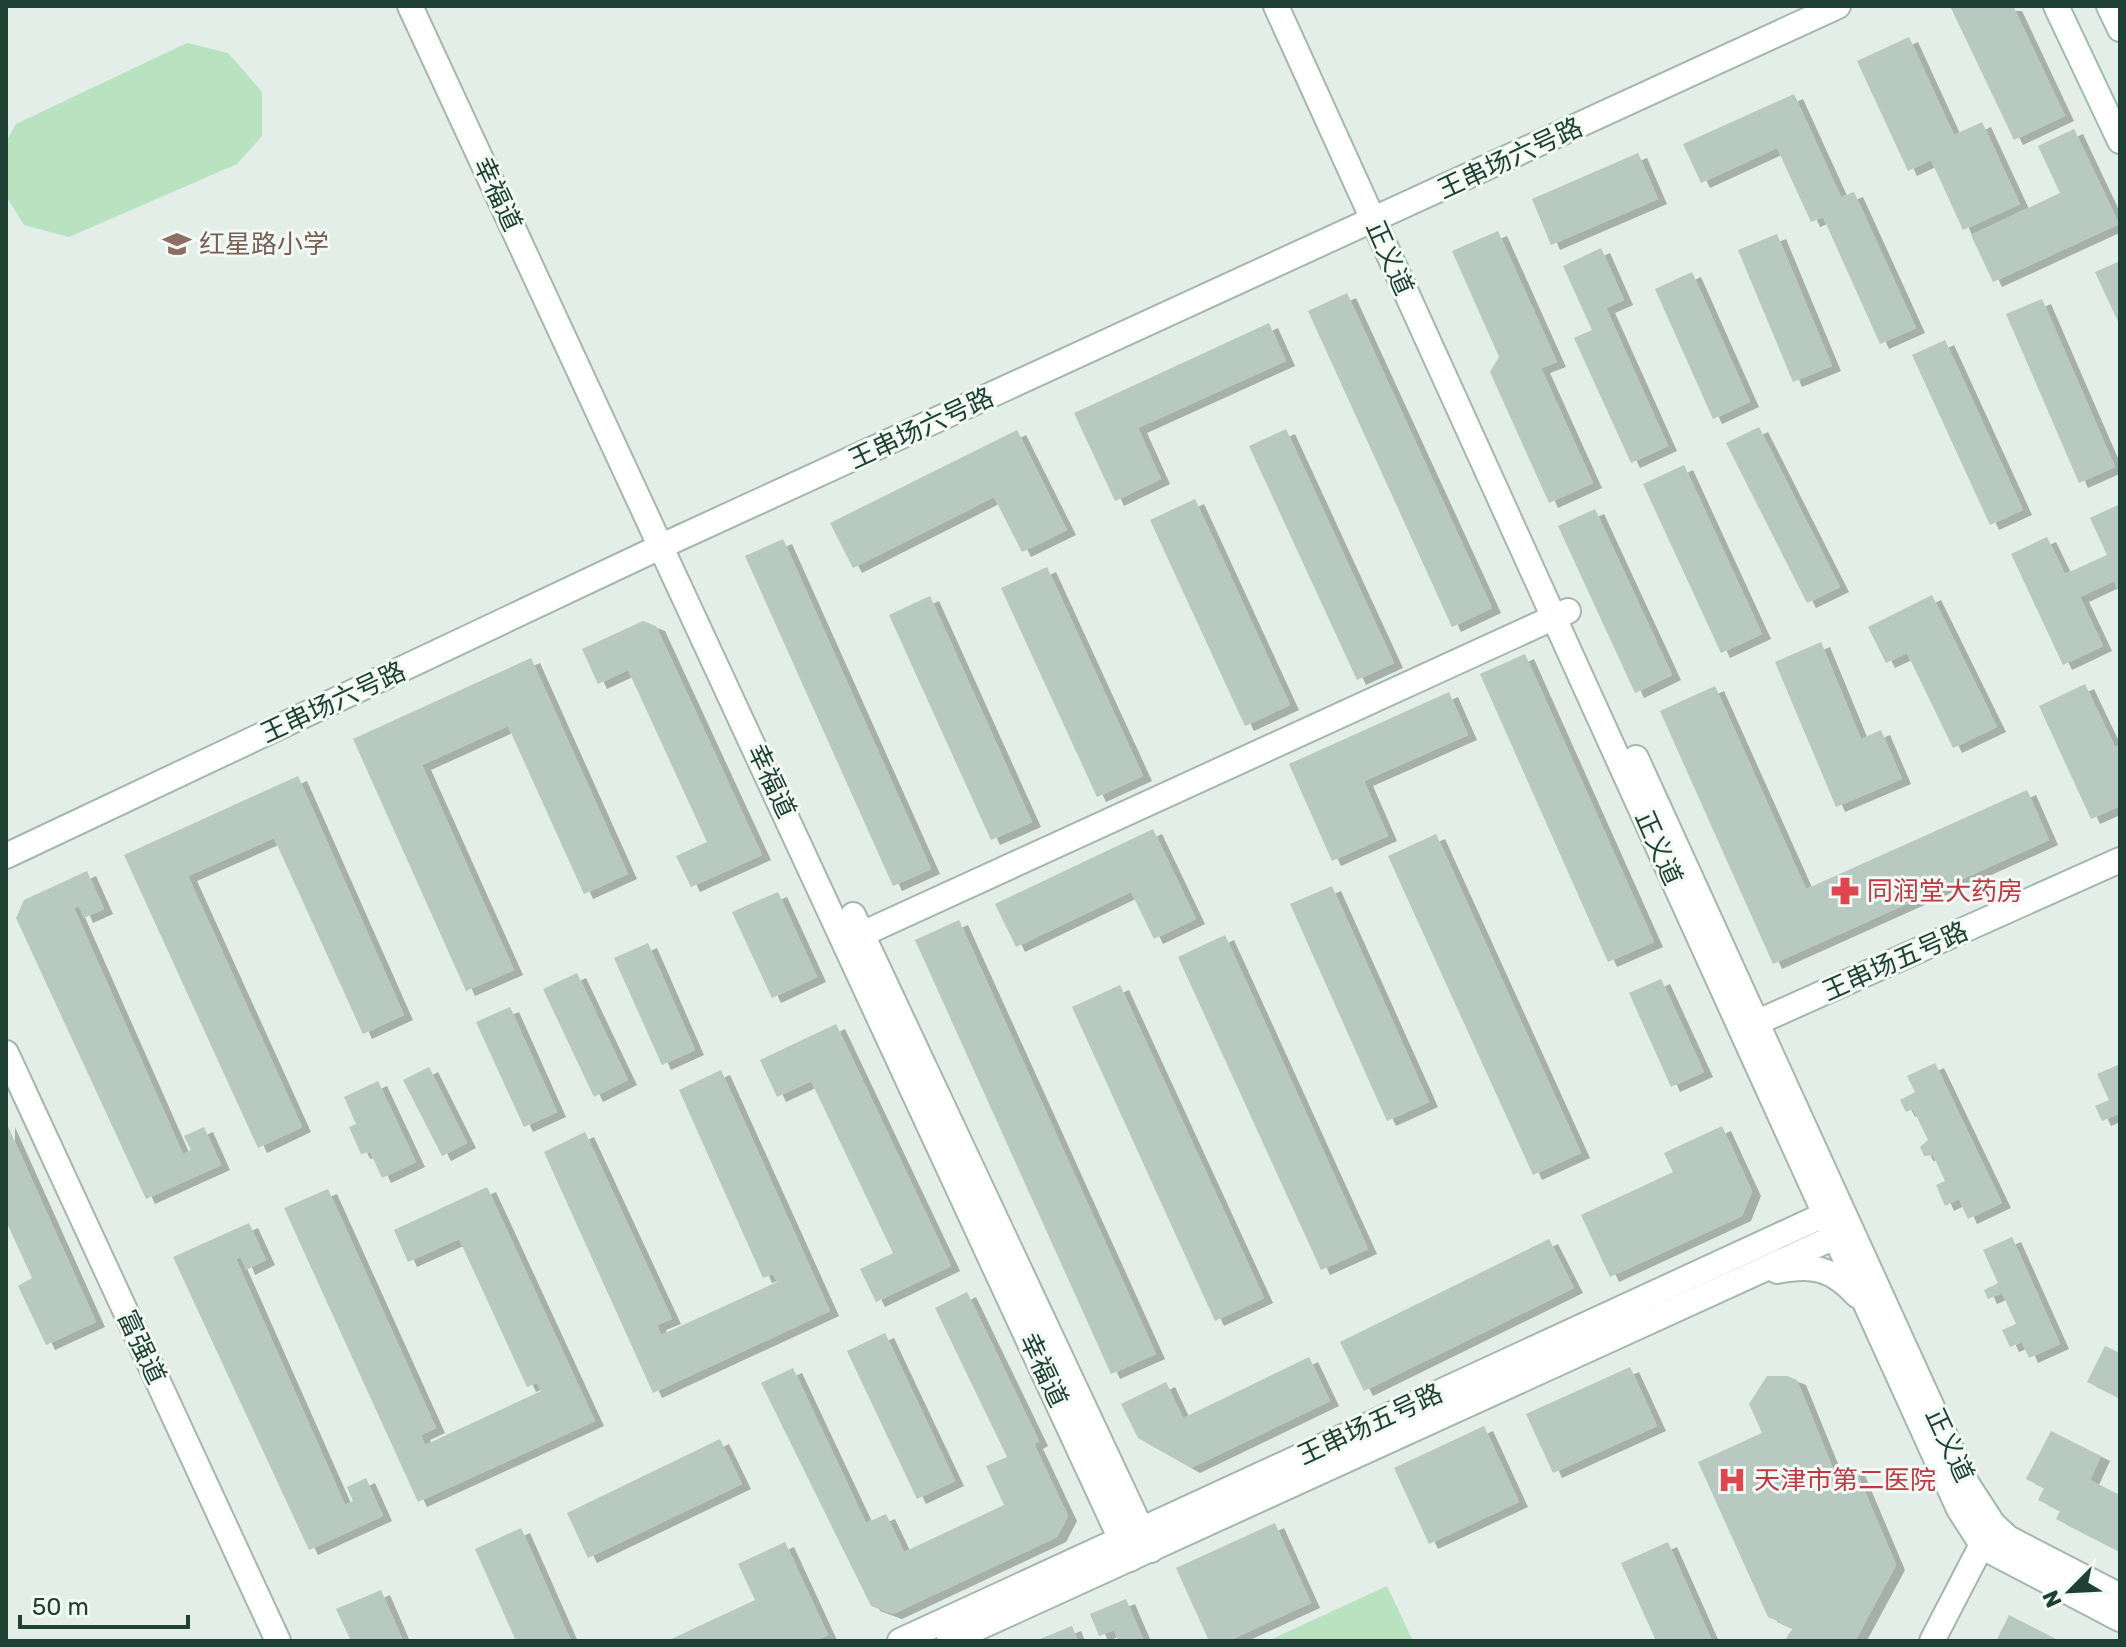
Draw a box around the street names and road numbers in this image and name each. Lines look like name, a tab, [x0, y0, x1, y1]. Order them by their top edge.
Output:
street label: 王串场六号路	[1433, 111, 1587, 205]
street label: 幸福道	[467, 152, 528, 236]
street label: 正义道	[1360, 216, 1420, 300]
street label: 王串场六号路	[844, 381, 998, 475]
street label: 王串场六号路	[256, 655, 410, 749]
street label: 幸福道	[741, 739, 802, 823]
street label: 正义道	[1629, 806, 1689, 890]
street label: 王串场五号路	[1818, 916, 1973, 1007]
street label: 富强道	[111, 1305, 172, 1389]
street label: 幸福道	[1013, 1328, 1074, 1412]
street label: 王串场五号路	[1293, 1377, 1447, 1471]
street label: 正义道	[1919, 1403, 1980, 1487]

